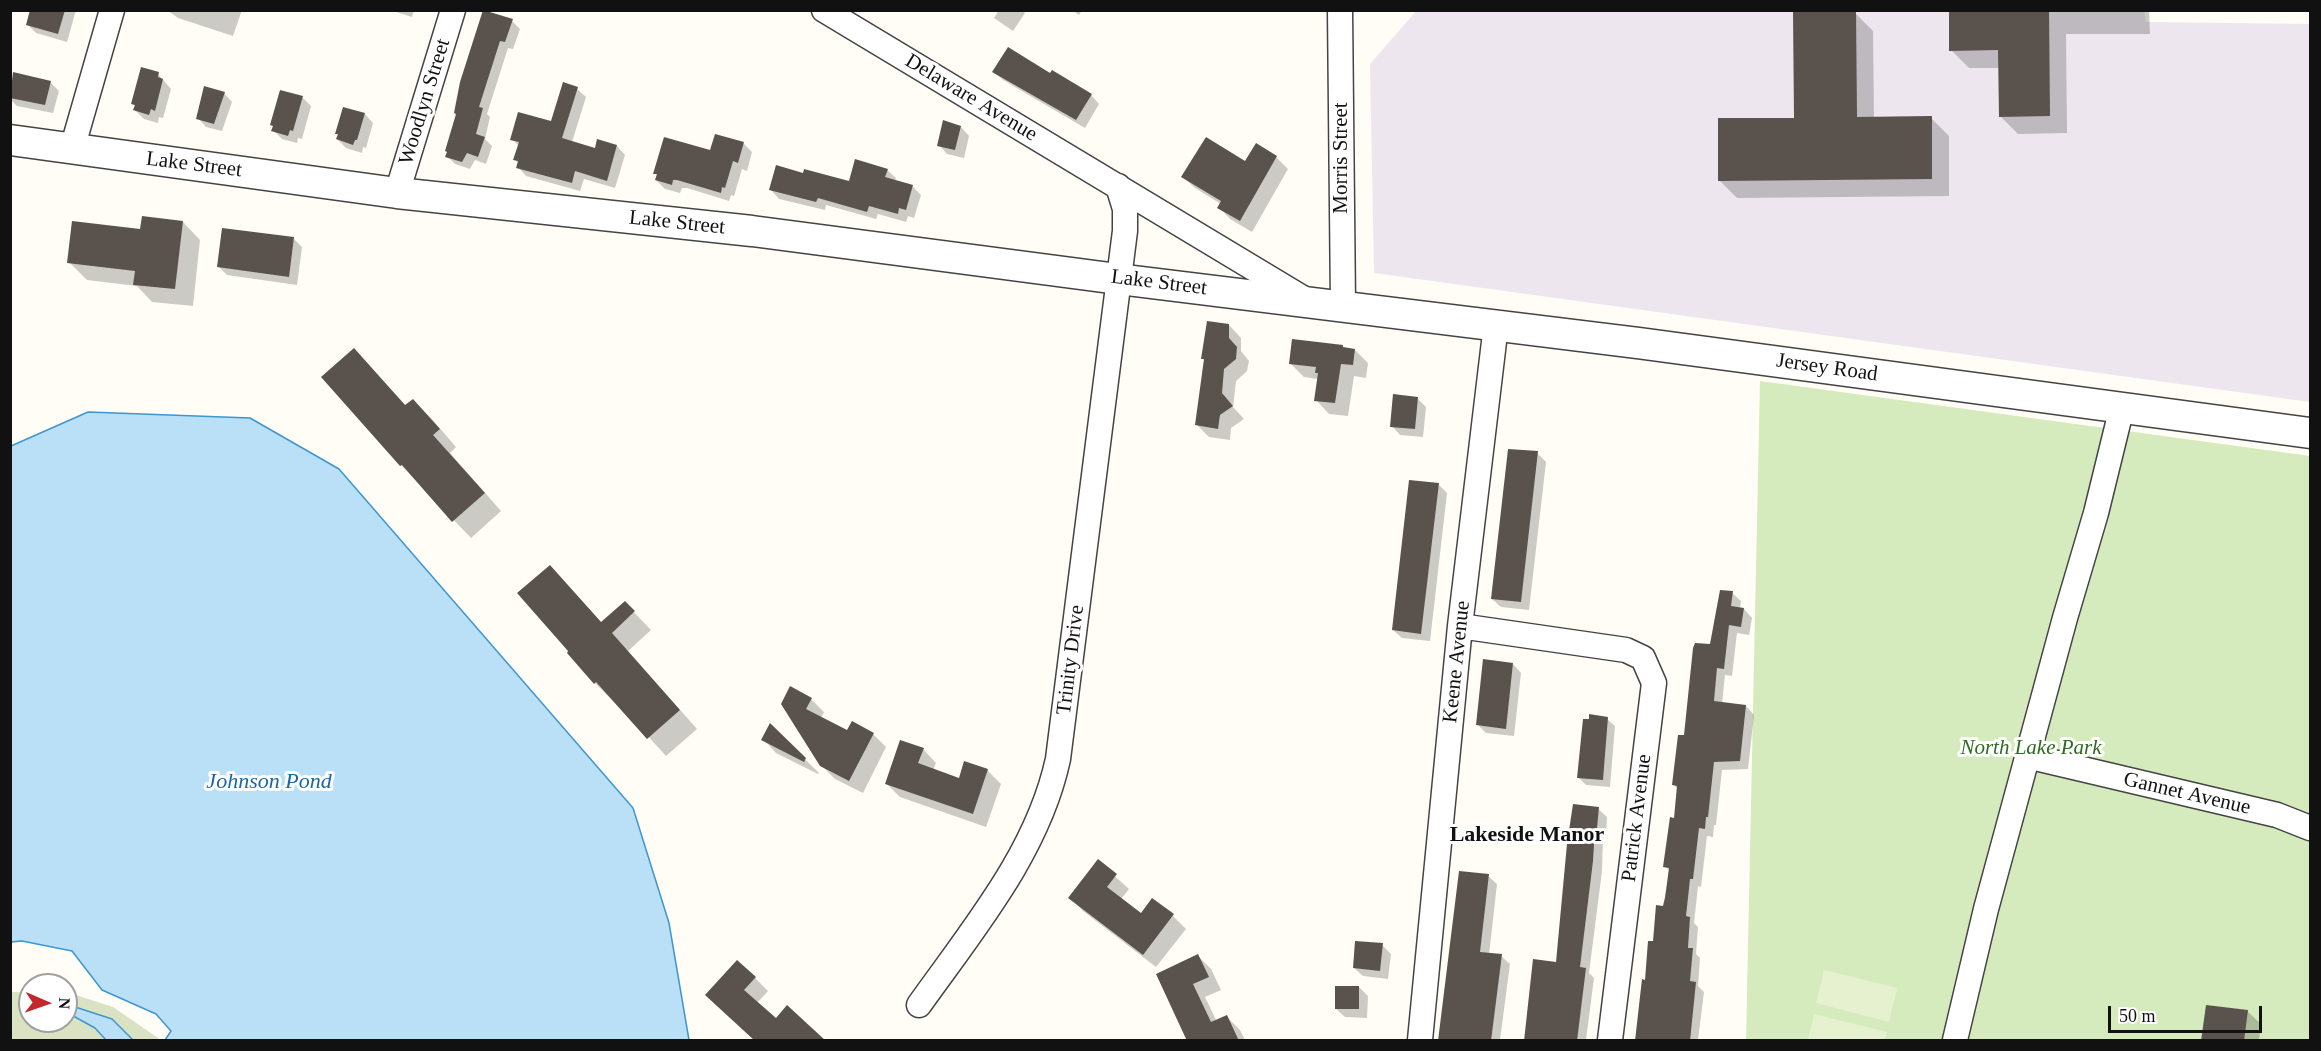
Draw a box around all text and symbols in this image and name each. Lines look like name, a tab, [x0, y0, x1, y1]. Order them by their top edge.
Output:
street label: Woodlyn Street	[394, 36, 456, 168]
street label: Delaware Avenue	[900, 49, 1042, 147]
street label: Morris Street	[1328, 102, 1354, 214]
street label: Lake Street	[145, 147, 243, 183]
street label: Lake Street	[628, 205, 726, 241]
street label: Lake Street	[1110, 265, 1208, 301]
street label: Jersey Road	[1775, 348, 1879, 388]
street label: Keene Avenue	[1438, 600, 1476, 724]
street label: Trinity Drive	[1052, 604, 1090, 716]
park label: North Lake Park	[1960, 735, 2102, 761]
street label: Patrick Avenue	[1617, 753, 1657, 883]
street label: Gannet Avenue	[2121, 767, 2253, 821]
water label: Johnson Pond	[206, 769, 332, 795]
district label: Lakeside Manor	[1450, 822, 1604, 848]
north arrow	[18, 973, 78, 1033]
scale bar	[2111, 994, 2266, 1032]
text: N	[56, 998, 73, 1010]
text: 50 m	[2119, 1006, 2156, 1026]

